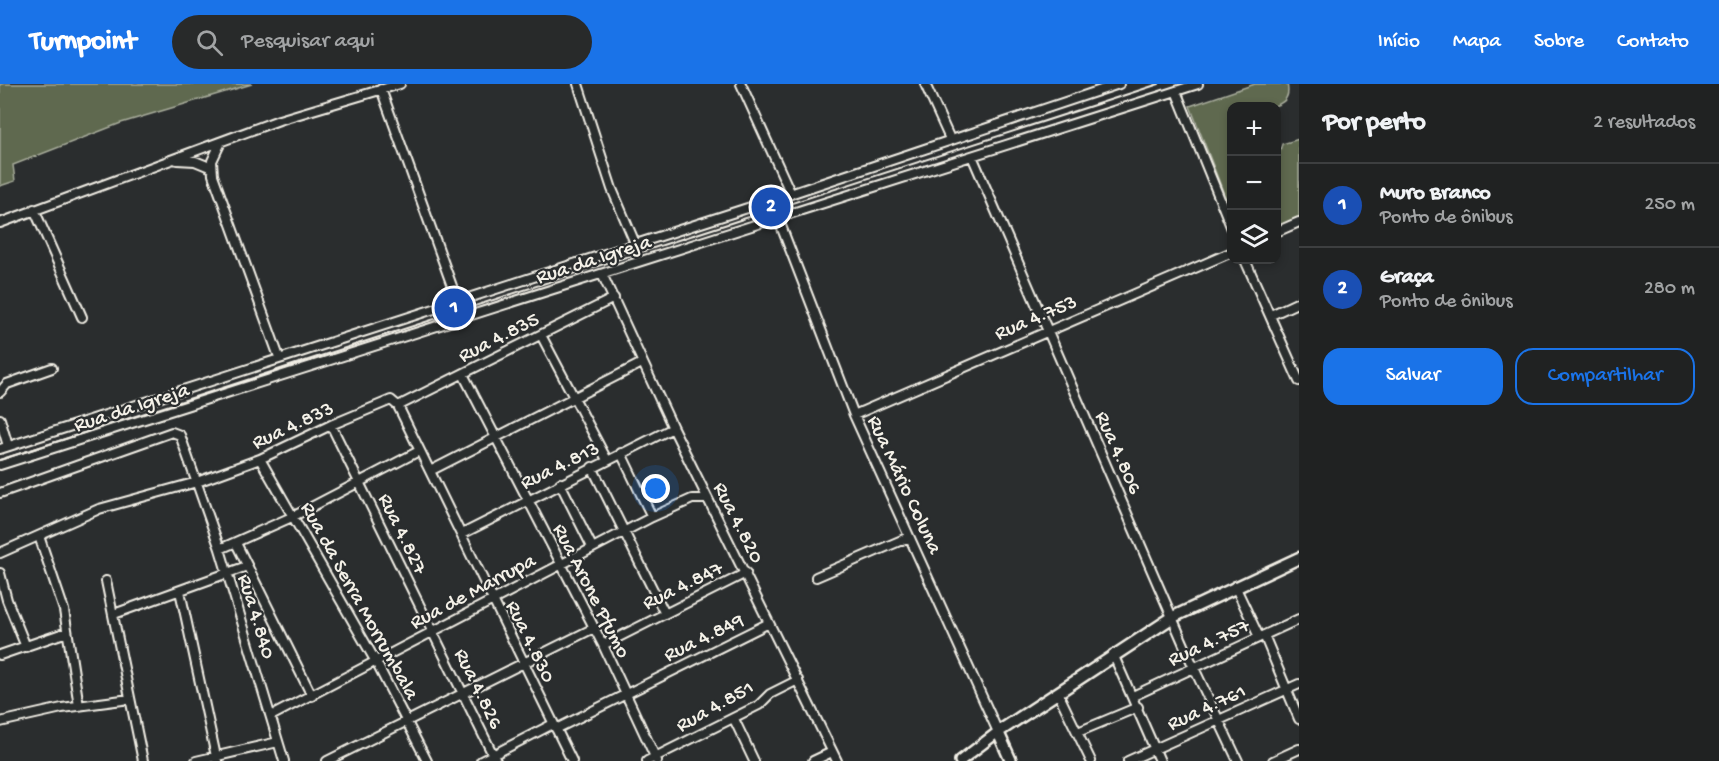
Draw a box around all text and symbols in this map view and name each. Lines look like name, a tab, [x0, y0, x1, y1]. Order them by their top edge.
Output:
search box	[172, 15, 592, 69]
text: Turnpoint	[30, 26, 136, 59]
icon: search	[193, 26, 226, 59]
text: Pesquisar aqui	[241, 29, 375, 55]
text: Início	[1378, 30, 1420, 55]
text: Mapa	[1453, 30, 1501, 55]
text: Sobre	[1534, 30, 1584, 55]
text: Contato	[1617, 30, 1689, 55]
map controls	[1227, 102, 1281, 264]
button: +	[1227, 102, 1281, 156]
text: Por perto	[1323, 108, 1426, 139]
text: 2 resultados	[1593, 112, 1695, 135]
button: −	[1227, 156, 1281, 210]
text: Muro Branco	[1380, 181, 1491, 207]
pin: 2	[752, 184, 790, 230]
text: 1	[1338, 194, 1347, 217]
text: 250 m	[1644, 194, 1695, 217]
text: Ponto de ônibus	[1380, 207, 1513, 230]
button: layers	[1227, 210, 1281, 264]
street label: Rua da Igreja	[533, 231, 656, 292]
text: Graça	[1380, 265, 1434, 291]
text: 2	[1338, 278, 1347, 301]
text: 280 m	[1644, 278, 1695, 301]
pin: 1	[434, 286, 474, 330]
street label: Rua 4.753	[991, 291, 1081, 348]
text: Ponto de ônibus	[1380, 291, 1513, 314]
street label: Rua 4.835	[455, 308, 544, 370]
button: Salvar	[1323, 348, 1503, 405]
button: Compartilhar	[1515, 348, 1695, 405]
street label: Rua da Igreja	[71, 379, 194, 440]
street label: Rua 4.833	[249, 397, 338, 457]
street label: Rua 4.806	[1087, 408, 1146, 499]
street label: Rua Mário Coluna	[860, 412, 946, 560]
street label: Rua 4.813	[517, 437, 604, 497]
your location	[641, 474, 670, 503]
street label: Rua 4.820	[706, 479, 768, 568]
street label: Rua 4.827	[371, 490, 432, 580]
street label: Rua da Serra Morrumbala	[293, 498, 423, 706]
street label: Rua Arone Pfumo	[545, 520, 635, 663]
street label: Rua de Marrupa	[407, 549, 542, 637]
street label: Rua 4.847	[639, 557, 729, 617]
street label: Rua 4.840	[230, 572, 279, 663]
street label: Rua 4.830	[498, 597, 559, 688]
street label: Rua 4.849	[660, 609, 749, 669]
street label: Rua 4.757	[1165, 614, 1255, 674]
street label: Rua 4.826	[447, 645, 507, 734]
street label: Rua 4.851	[672, 677, 759, 740]
street label: Rua 4.761	[1164, 680, 1251, 738]

